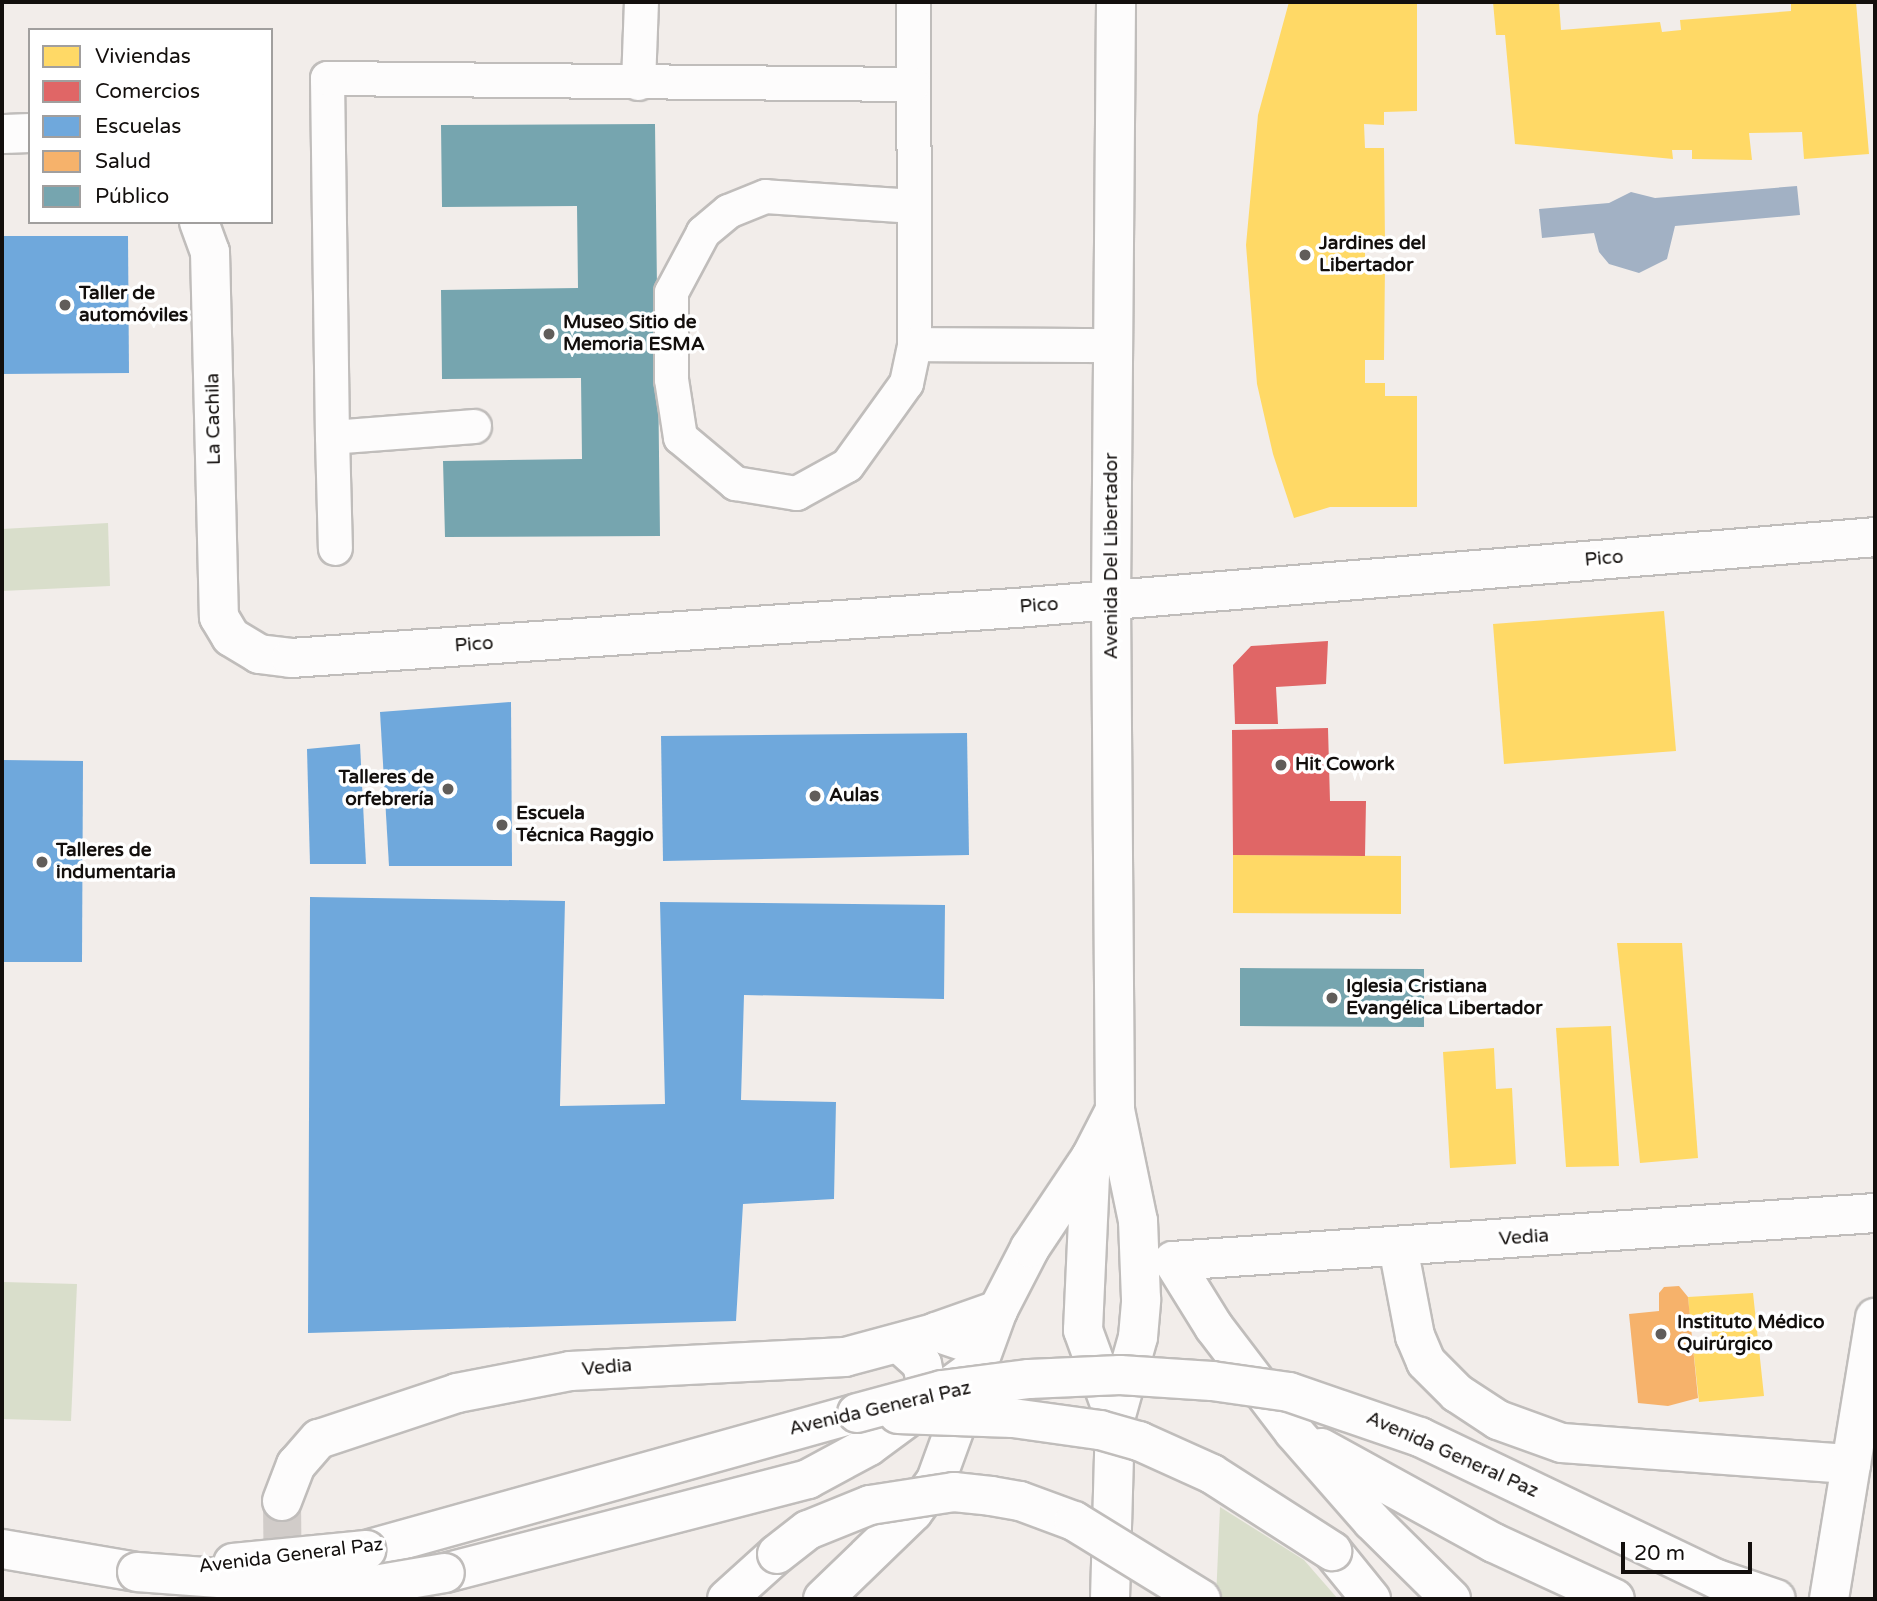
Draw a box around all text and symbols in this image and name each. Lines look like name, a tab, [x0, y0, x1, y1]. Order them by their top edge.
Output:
legend	[28, 28, 273, 224]
text: Viviendas	[95, 44, 191, 69]
text: Comercios	[95, 79, 200, 104]
text: Escuelas	[95, 114, 181, 139]
text: Salud	[95, 149, 151, 174]
text: Público	[95, 184, 169, 209]
place label: Jardines del Libertador	[1319, 233, 1426, 277]
marker: Jardines del Libertador	[1297, 247, 1313, 263]
place label: Taller de automóviles	[79, 283, 188, 327]
marker: Taller de automóviles	[57, 297, 73, 313]
place label: Museo Sitio de Memoria ESMA	[563, 312, 705, 356]
marker: Museo Sitio de Memoria ESMA	[541, 326, 557, 342]
street label: La Cachila	[202, 373, 226, 465]
street label: Avenida Del Libertador	[1101, 453, 1123, 659]
street label: Pico	[1584, 546, 1624, 572]
street label: Pico	[1019, 593, 1059, 619]
street label: Pico	[454, 632, 494, 658]
place label: Hit Cowork	[1295, 754, 1395, 776]
marker: Hit Cowork	[1273, 757, 1289, 773]
place label: Talleres de orfebrería	[339, 767, 434, 811]
marker: Talleres de orfebrería	[440, 781, 456, 797]
place label: Aulas	[829, 785, 879, 807]
marker: Aulas	[807, 788, 823, 804]
place label: Escuela Técnica Raggio	[516, 803, 654, 847]
marker: Escuela Técnica Raggio	[494, 817, 510, 833]
place label: Talleres de indumentaria	[56, 840, 176, 884]
marker: Talleres de indumentaria	[34, 854, 50, 870]
place label: Iglesia Cristiana Evangélica Libertador	[1346, 976, 1542, 1020]
marker: Iglesia Cristiana Evangélica Libertador	[1324, 990, 1340, 1006]
street label: Vedia	[1498, 1225, 1550, 1251]
place label: Instituto Médico Quirúrgico	[1677, 1312, 1824, 1356]
marker: Instituto Médico Quirúrgico	[1651, 1324, 1671, 1344]
street label: Vedia	[581, 1354, 633, 1382]
street label: Avenida General Paz	[787, 1377, 973, 1441]
street label: Avenida General Paz	[1363, 1407, 1541, 1503]
scale bar	[1625, 1528, 1756, 1572]
street label: Avenida General Paz	[198, 1533, 384, 1579]
text: 20 m	[1634, 1541, 1685, 1566]

